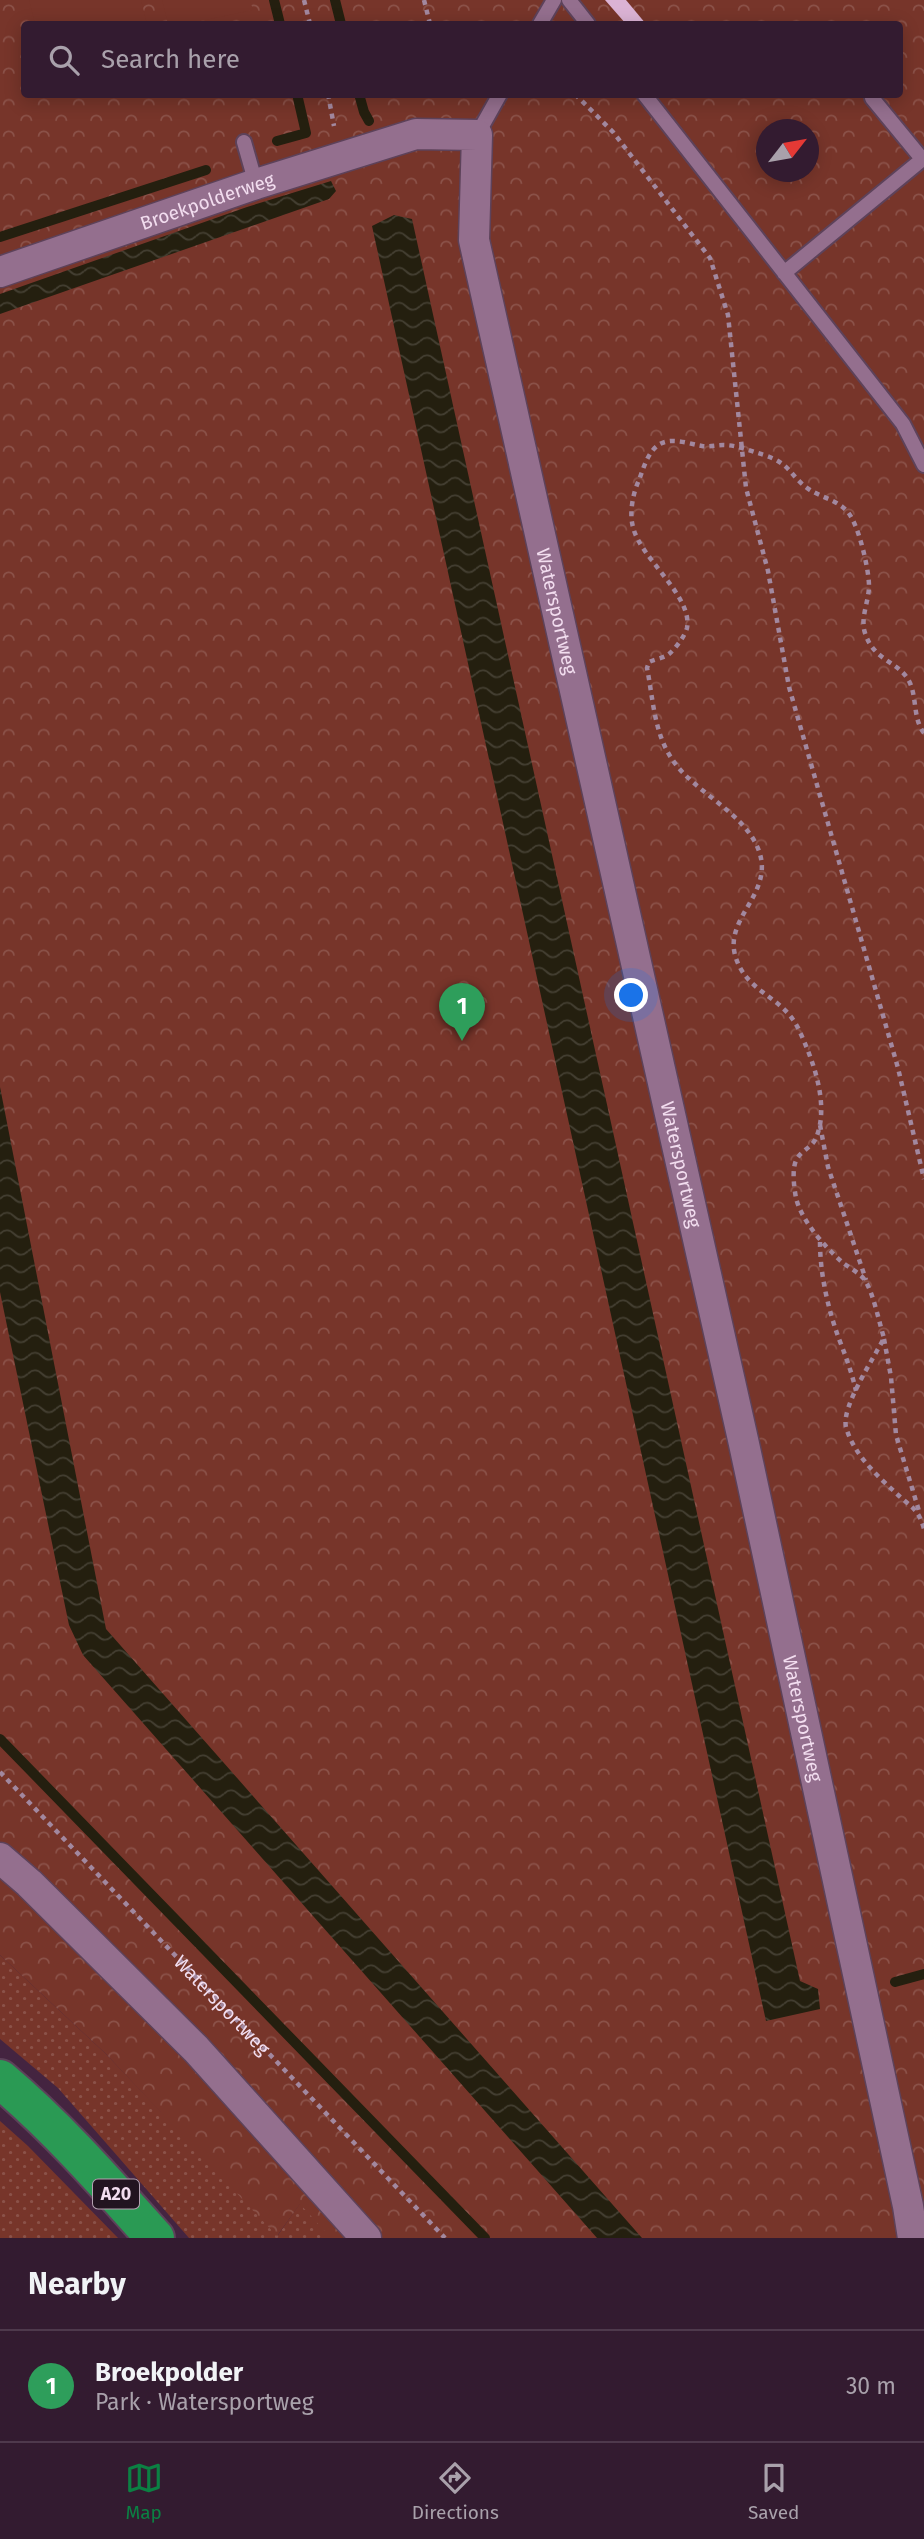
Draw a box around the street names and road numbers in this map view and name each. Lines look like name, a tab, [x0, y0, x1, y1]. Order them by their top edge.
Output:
street label: Broekpolderweg	[137, 168, 277, 235]
street label: Watersportweg	[531, 546, 582, 677]
street label: Watersportweg	[656, 1099, 706, 1230]
street label: Watersportweg	[778, 1653, 827, 1784]
street label: Watersportweg	[169, 1951, 275, 2060]
road number: A20	[93, 2180, 139, 2208]

